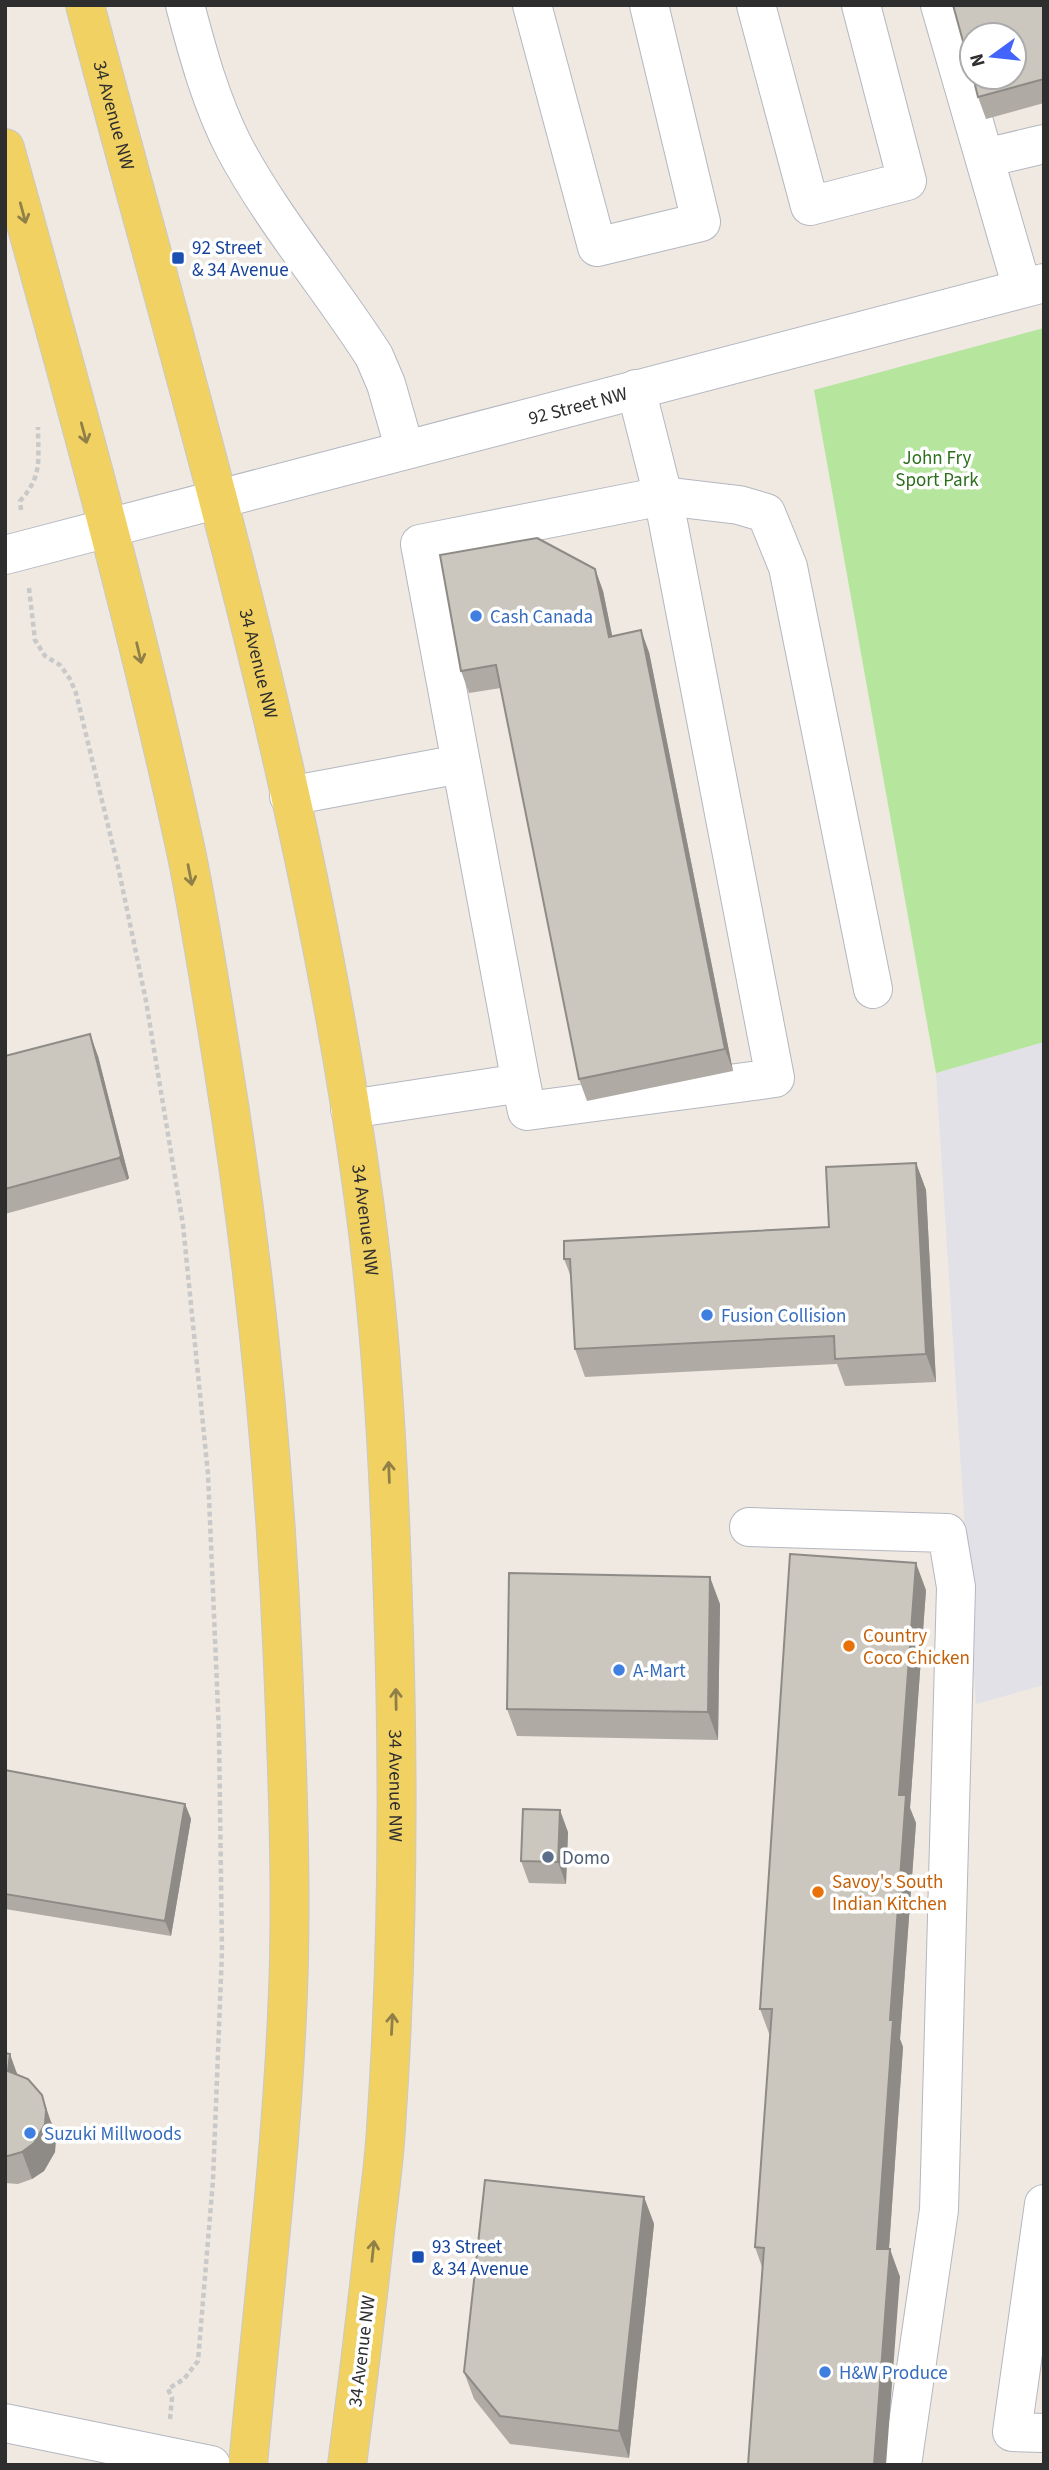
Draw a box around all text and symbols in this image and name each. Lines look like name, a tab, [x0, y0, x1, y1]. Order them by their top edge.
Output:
north arrow	[958, 21, 1028, 91]
text: N	[963, 50, 993, 70]
street label: 34 Avenue NW	[85, 58, 141, 173]
one-way arrow	[18, 202, 31, 224]
place label: 92 Street & 34 Avenue	[192, 235, 289, 284]
marker: 92 Street & 34 Avenue	[170, 250, 186, 266]
street label: 92 Street NW	[526, 381, 631, 432]
one-way arrow	[78, 422, 91, 444]
park label: John Fry Sport Park	[895, 445, 979, 494]
place label: Cash Canada	[490, 604, 593, 631]
street label: 34 Avenue NW	[231, 606, 284, 721]
marker: Cash Canada	[468, 608, 484, 624]
one-way arrow	[133, 641, 146, 664]
one-way arrow	[184, 863, 198, 886]
street label: 34 Avenue NW	[344, 1162, 385, 1277]
place label: Fusion Collision	[721, 1303, 846, 1330]
marker: Fusion Collision	[699, 1307, 715, 1323]
one-way arrow	[382, 1460, 395, 1483]
place label: Country Coco Chicken	[863, 1623, 970, 1672]
marker: Country Coco Chicken	[841, 1638, 857, 1654]
place label: A-Mart	[633, 1658, 686, 1685]
marker: A-Mart	[611, 1662, 627, 1678]
one-way arrow	[389, 1688, 402, 1711]
street label: 34 Avenue NW	[381, 1729, 409, 1842]
place label: Domo	[562, 1845, 610, 1872]
marker: Domo	[540, 1849, 556, 1865]
place label: Savoy's South Indian Kitchen	[832, 1869, 947, 1918]
marker: Savoy's South Indian Kitchen	[810, 1884, 826, 1900]
one-way arrow	[385, 2013, 398, 2036]
place label: Suzuki Millwoods	[44, 2121, 181, 2148]
marker: Suzuki Millwoods	[22, 2125, 38, 2141]
place label: 93 Street & 34 Avenue	[432, 2234, 529, 2283]
one-way arrow	[367, 2240, 380, 2263]
marker: 93 Street & 34 Avenue	[410, 2249, 426, 2265]
street label: 34 Avenue NW	[342, 2294, 383, 2409]
place label: H&W Produce	[839, 2360, 948, 2387]
marker: H&W Produce	[817, 2364, 833, 2380]

